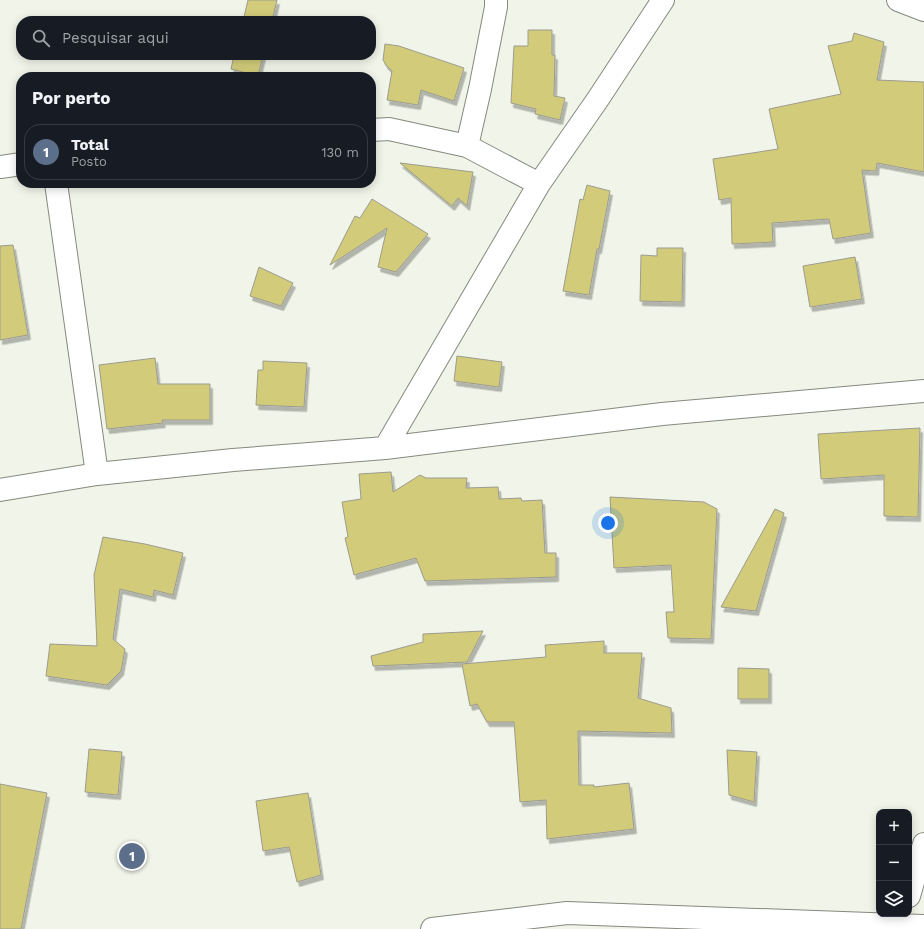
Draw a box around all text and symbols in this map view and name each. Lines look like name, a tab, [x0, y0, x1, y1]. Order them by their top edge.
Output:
search box	[16, 16, 376, 60]
icon: search	[30, 27, 52, 49]
text: Pesquisar aqui	[62, 29, 169, 47]
text: Por perto	[32, 88, 110, 108]
text: Total	[71, 136, 109, 154]
text: 1	[43, 145, 49, 160]
text: 130 m	[321, 145, 359, 160]
text: Posto	[71, 154, 107, 169]
your location	[598, 513, 618, 533]
map controls	[876, 809, 912, 917]
button: +	[876, 809, 912, 845]
pin: 1	[119, 841, 145, 871]
button: −	[876, 845, 912, 881]
button: layers	[876, 881, 912, 917]

